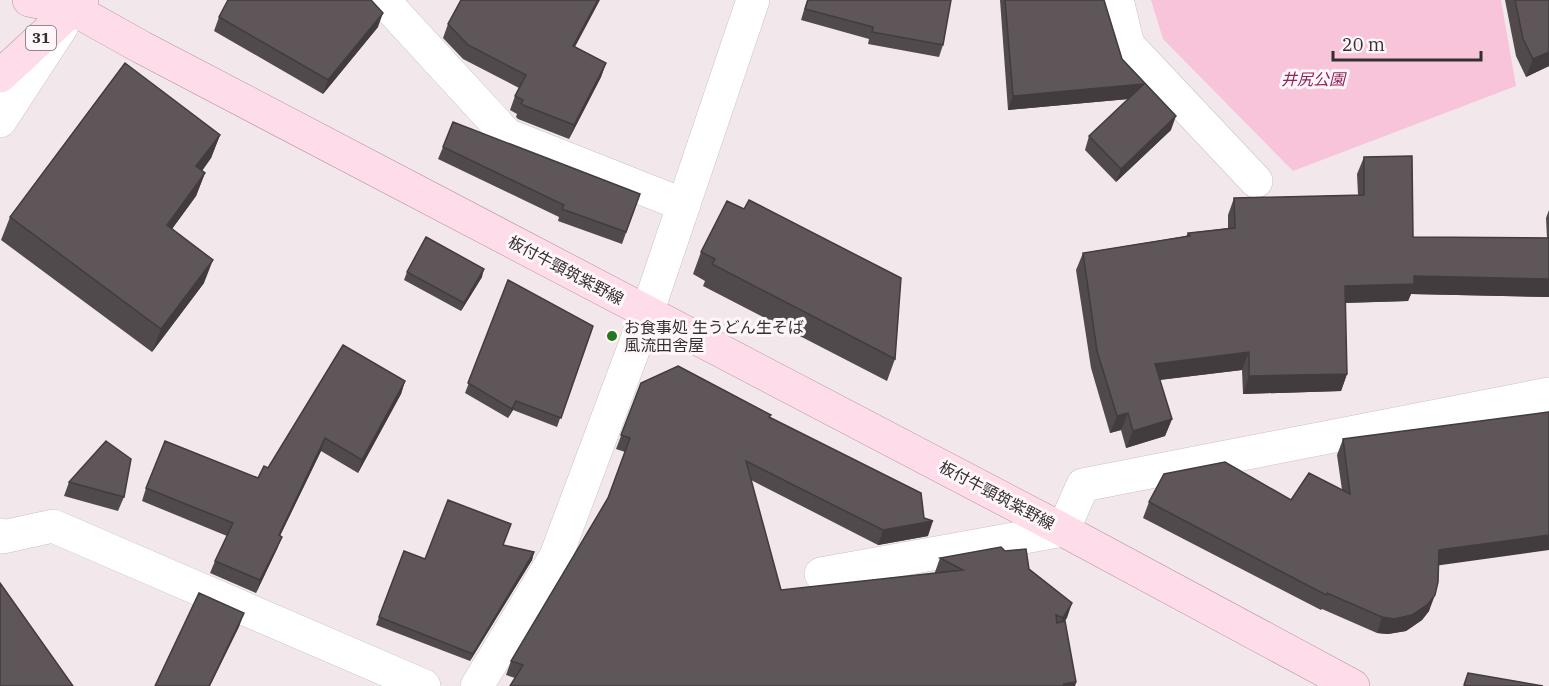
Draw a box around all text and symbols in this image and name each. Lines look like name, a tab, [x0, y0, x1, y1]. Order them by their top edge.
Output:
scale bar	[1333, 24, 1482, 62]
road number: 31	[26, 26, 56, 50]
text: 20 m	[1342, 33, 1385, 56]
park label: 井尻公園	[1281, 69, 1347, 89]
street label: 板付牛頸筑紫野線	[505, 231, 627, 309]
place label: お食事処 生うどん生そば 風流田舎屋	[624, 317, 804, 355]
marker: お食事処 生うどん生そば 風流田舎屋	[605, 329, 619, 343]
street label: 板付牛頸筑紫野線	[936, 456, 1058, 534]

